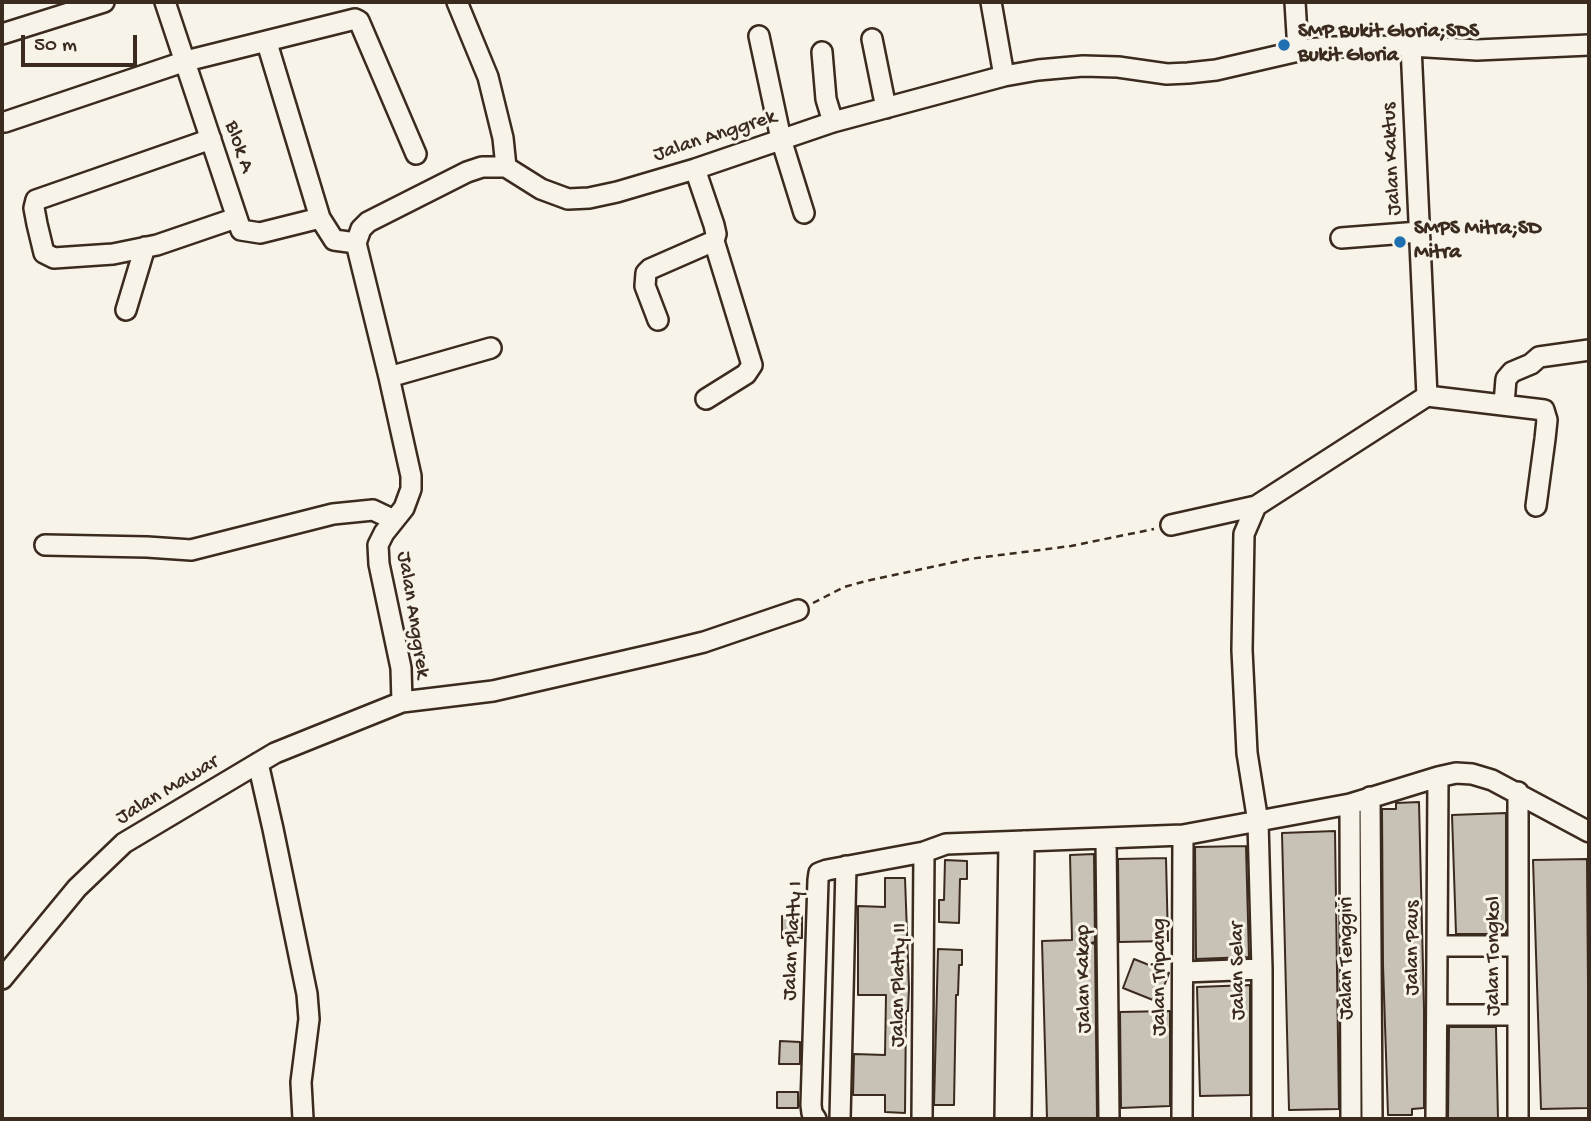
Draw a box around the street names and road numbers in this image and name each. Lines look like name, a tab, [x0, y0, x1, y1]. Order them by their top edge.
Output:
street label: Jalan Kaktus	[1377, 102, 1409, 216]
street label: Jalan Anggrek	[650, 105, 780, 169]
street label: Blok A	[217, 118, 259, 176]
street label: Jalan Anggrek	[390, 550, 434, 680]
street label: Jalan Mawar	[112, 750, 224, 832]
street label: Jalan Platty I	[778, 881, 810, 1001]
street label: Jalan Tenggiri	[1335, 896, 1361, 1020]
street label: Jalan Tongkol	[1482, 896, 1508, 1016]
street label: Jalan Paus	[1401, 901, 1427, 995]
street label: Jalan Tripang	[1148, 918, 1174, 1036]
street label: Jalan Selar	[1226, 922, 1252, 1020]
street label: Jalan Platty II	[886, 923, 914, 1047]
street label: Jalan Kakap	[1071, 924, 1099, 1034]

